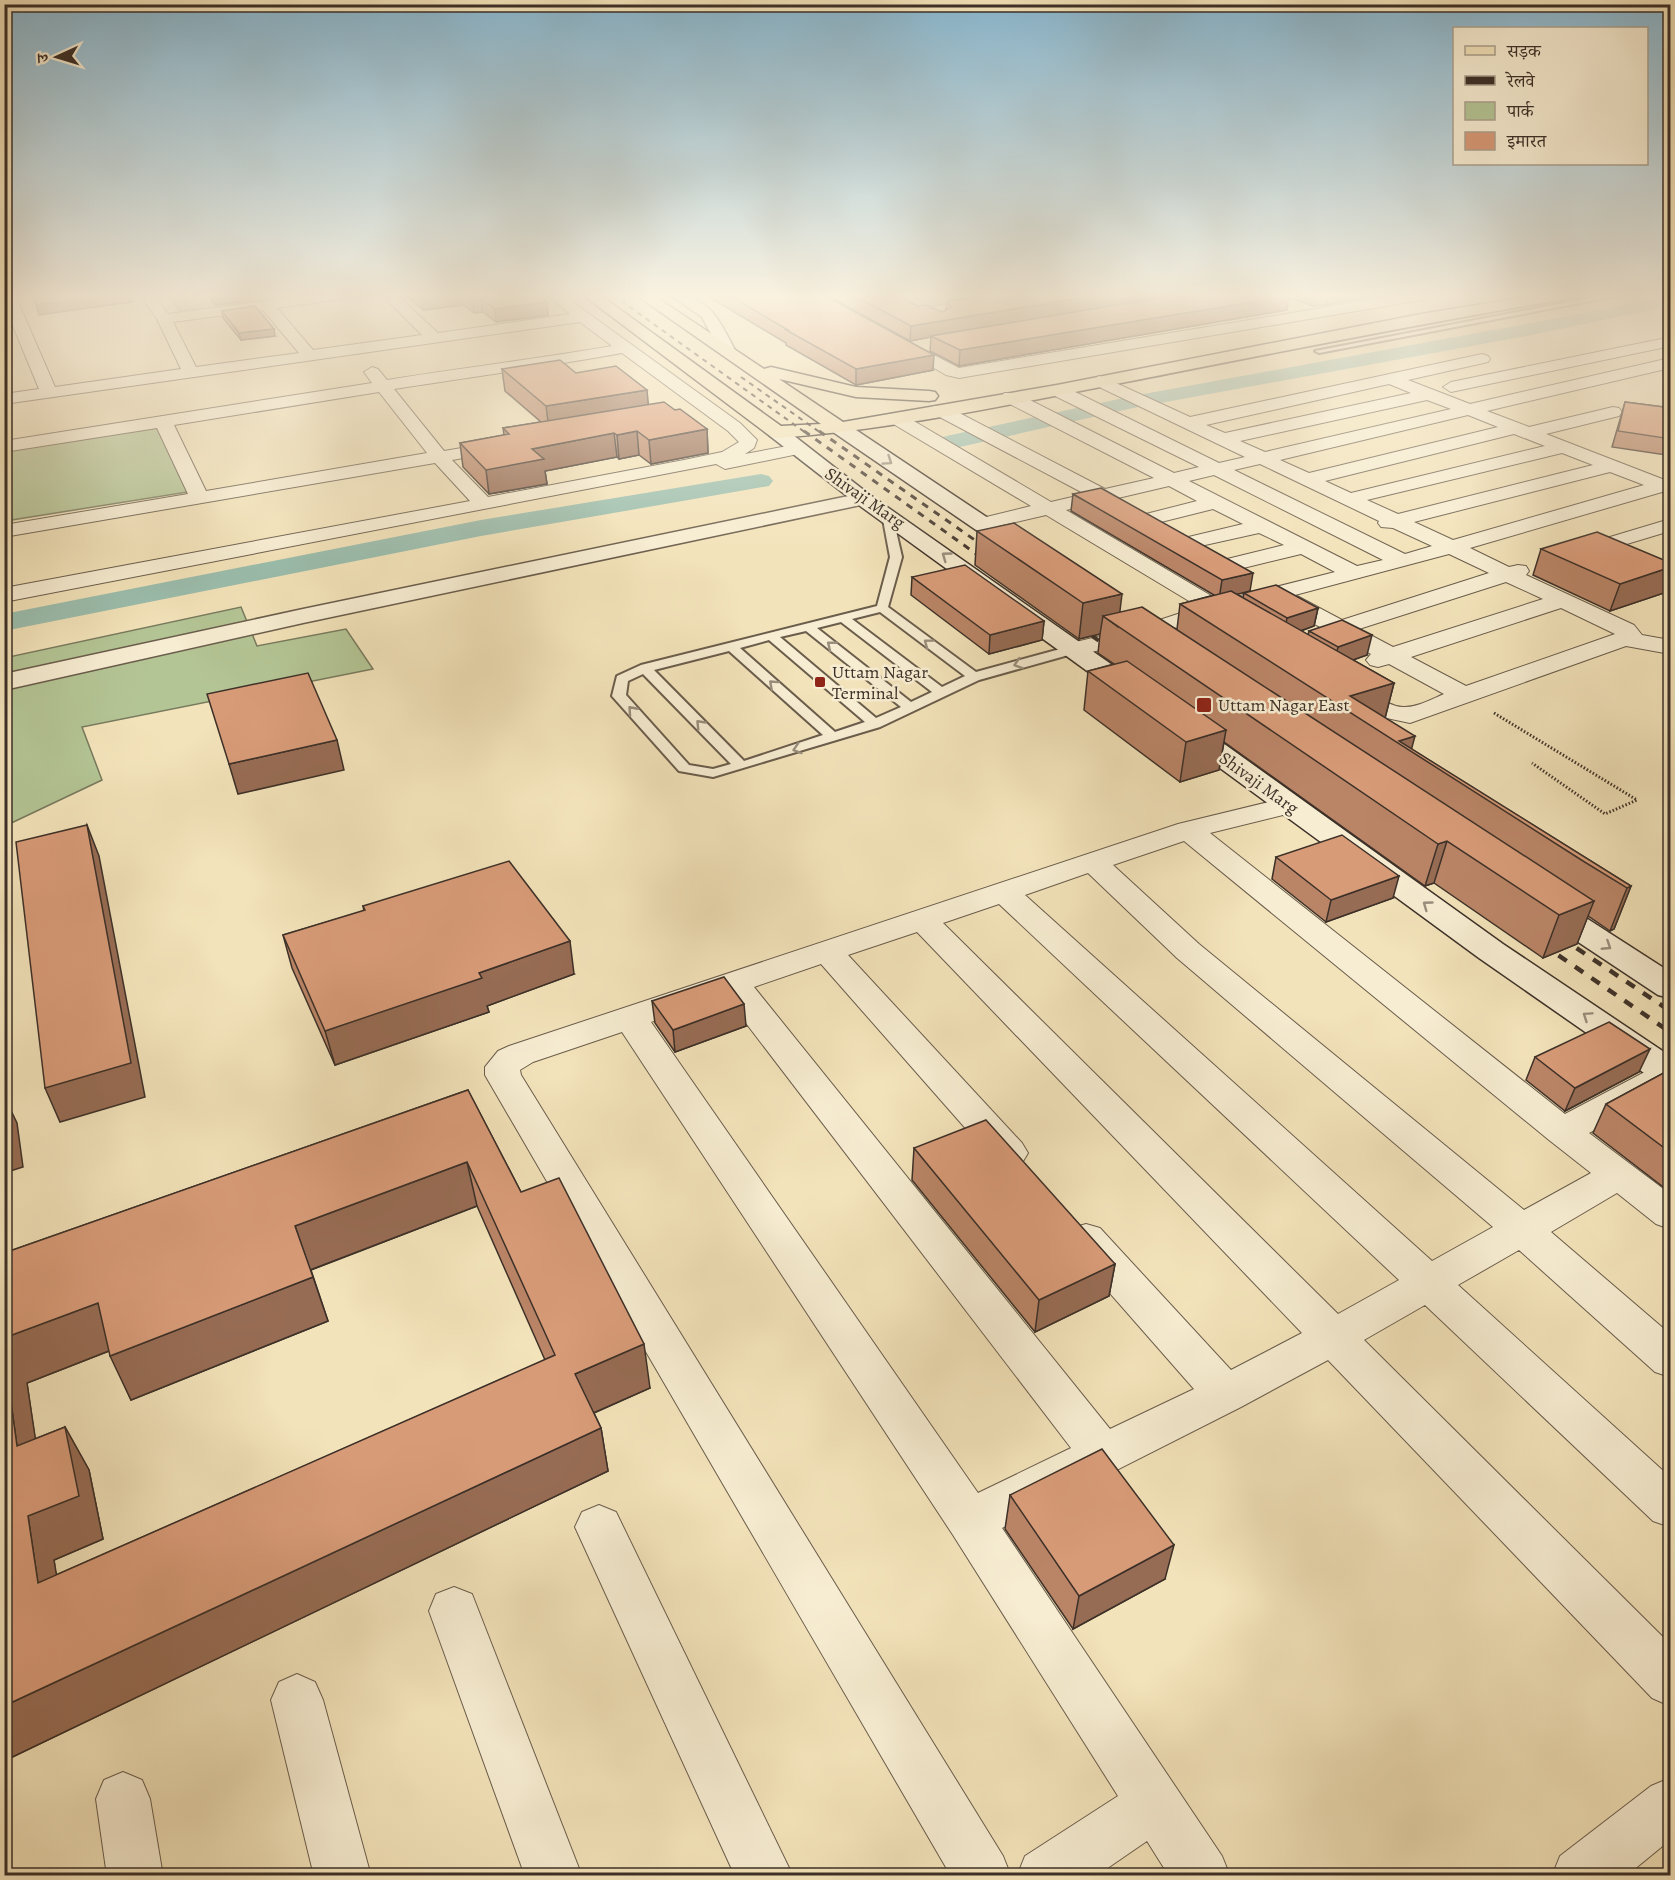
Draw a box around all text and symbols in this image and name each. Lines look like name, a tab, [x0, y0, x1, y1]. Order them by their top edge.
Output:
north arrow	[27, 27, 87, 87]
legend	[1453, 27, 1648, 165]
text: सड़क	[1506, 39, 1542, 63]
text: उ	[32, 51, 54, 64]
text: रेलवे	[1505, 69, 1536, 93]
text: पार्क	[1506, 99, 1535, 123]
text: इमारत	[1506, 129, 1547, 153]
one-way arrow	[881, 454, 892, 465]
street label: Shivaji Marg	[820, 462, 910, 534]
one-way arrow	[942, 553, 953, 564]
one-way arrow	[923, 639, 934, 650]
one-way arrow	[827, 642, 838, 653]
one-way arrow	[1013, 657, 1024, 669]
place label: Uttam Nagar Terminal	[832, 660, 928, 705]
marker: Uttam Nagar Terminal	[813, 675, 827, 689]
one-way arrow	[770, 680, 780, 691]
place label: Uttam Nagar East	[1218, 693, 1350, 717]
marker: Uttam Nagar East	[1195, 696, 1213, 714]
one-way arrow	[628, 706, 639, 717]
one-way arrow	[697, 721, 708, 732]
one-way arrow	[792, 741, 803, 754]
street label: Shivaji Marg	[1214, 746, 1304, 820]
one-way arrow	[1423, 901, 1434, 912]
one-way arrow	[1601, 938, 1611, 950]
one-way arrow	[1583, 1013, 1594, 1024]

